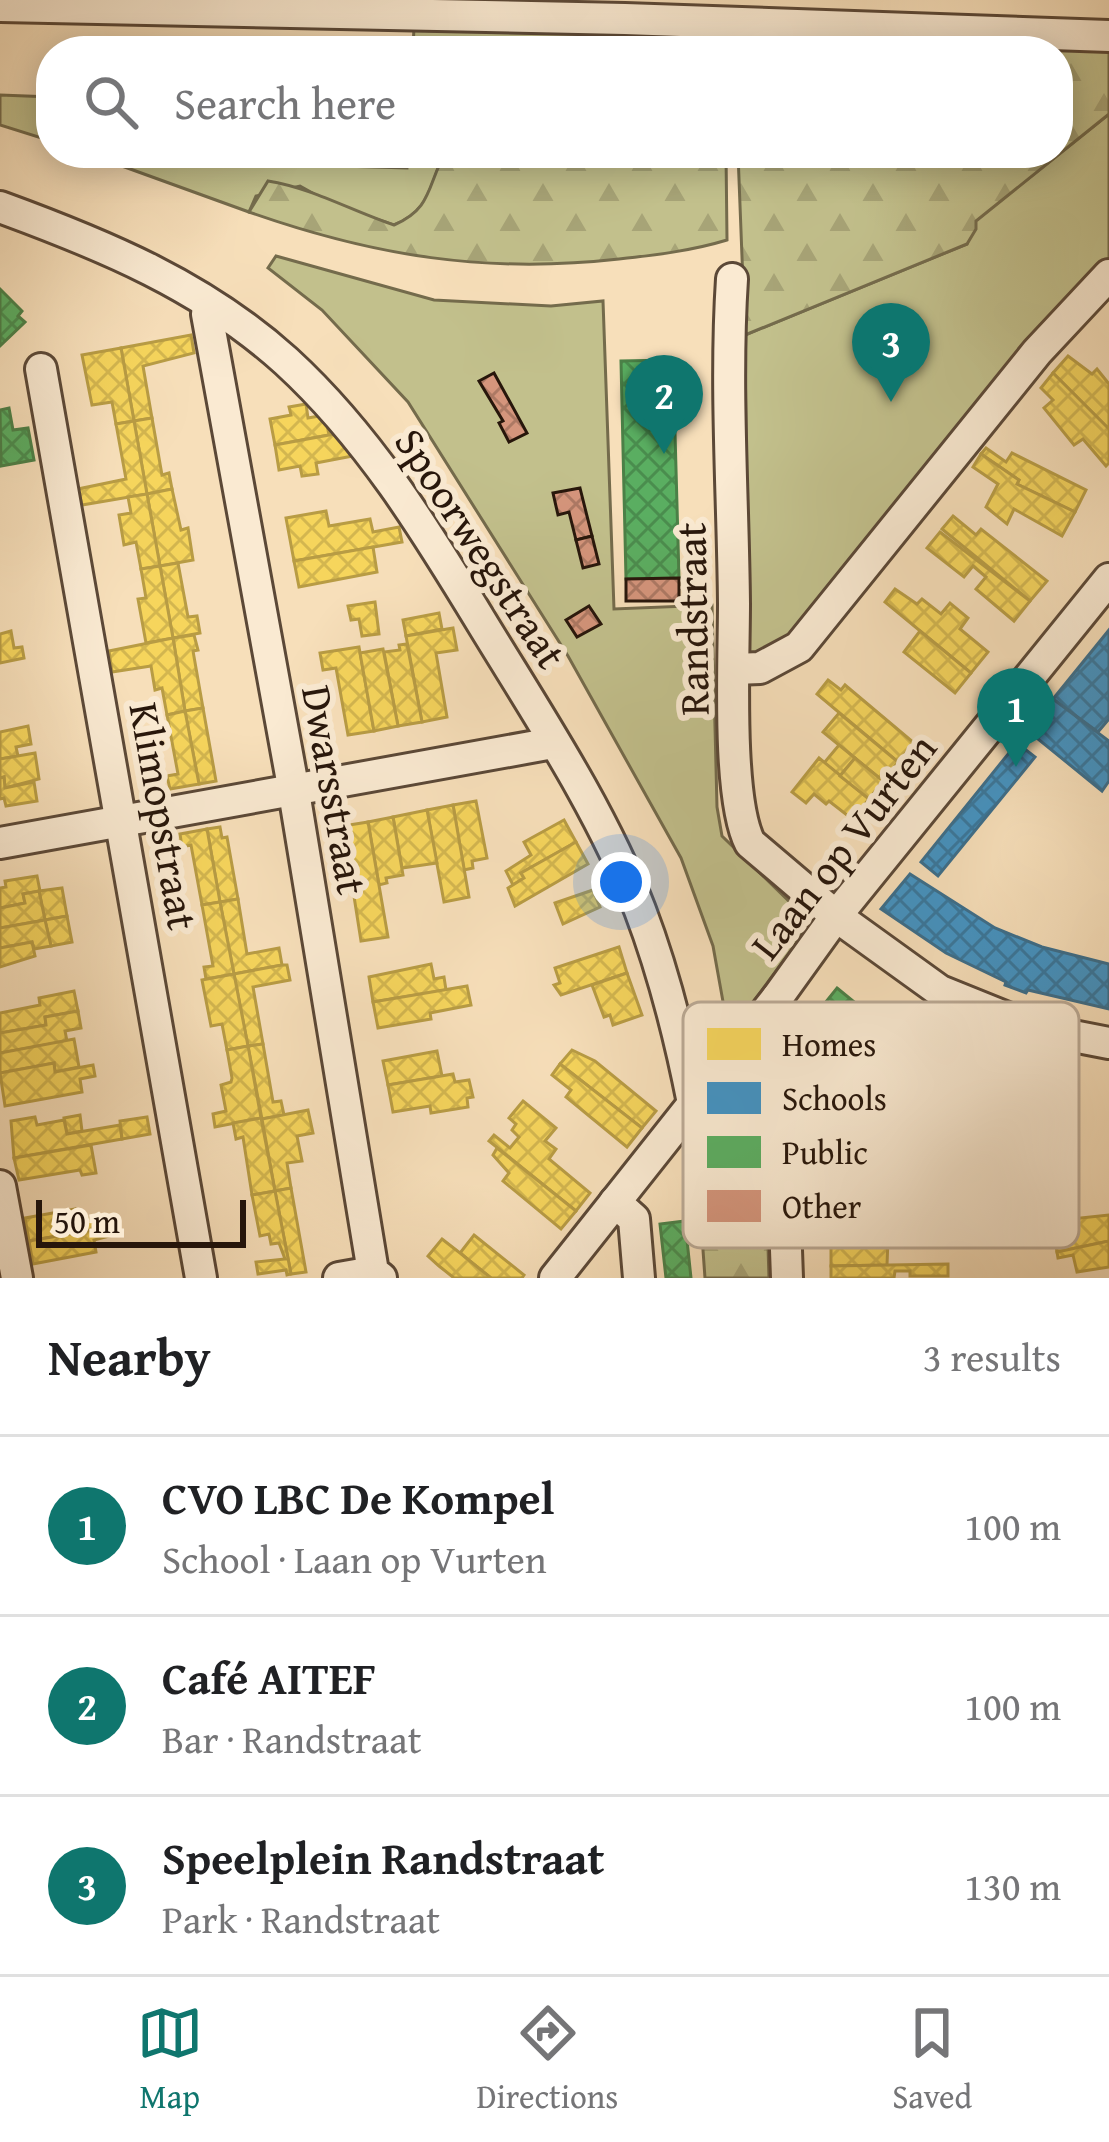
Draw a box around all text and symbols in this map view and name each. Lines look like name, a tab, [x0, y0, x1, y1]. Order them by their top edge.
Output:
search box	[36, 36, 1073, 168]
icon: search	[78, 69, 144, 135]
text: Search here	[174, 70, 396, 135]
pin: 3	[852, 303, 930, 402]
pin: 2	[625, 355, 703, 454]
street label: Spoorwegstraat	[381, 415, 582, 680]
street label: Randstraat	[659, 522, 724, 716]
pin: 1	[977, 668, 1055, 767]
street label: Dwarsstraat	[287, 680, 384, 899]
street label: Klimopstraat	[115, 697, 215, 935]
street label: Laan op Vurten	[735, 719, 951, 972]
your location	[591, 852, 651, 912]
legend	[683, 1002, 1079, 1248]
text: Homes	[782, 1020, 876, 1068]
text: Schools	[782, 1074, 887, 1122]
text: Public	[782, 1128, 868, 1176]
text: Other	[782, 1182, 862, 1230]
scale bar	[36, 1194, 246, 1247]
text: 50 m	[54, 1197, 120, 1245]
text: Nearby	[48, 1319, 211, 1394]
text: 3 results	[923, 1328, 1061, 1385]
text: CVO LBC De Kompel	[162, 1465, 555, 1530]
text: 1	[77, 1497, 97, 1554]
text: 100 m	[964, 1497, 1061, 1554]
text: School · Laan op Vurten	[162, 1530, 547, 1587]
text: Café AITEF	[162, 1645, 376, 1710]
text: 2	[77, 1677, 97, 1734]
text: 100 m	[964, 1677, 1061, 1734]
text: Bar · Randstraat	[162, 1710, 421, 1767]
text: Speelplein Randstraat	[162, 1825, 605, 1890]
text: 3	[77, 1857, 97, 1914]
text: 130 m	[964, 1857, 1061, 1914]
text: Park · Randstraat	[162, 1890, 440, 1947]
tab: Map	[137, 2000, 203, 2120]
tab: Directions	[477, 2000, 618, 2120]
tab: Saved	[892, 2000, 972, 2120]

